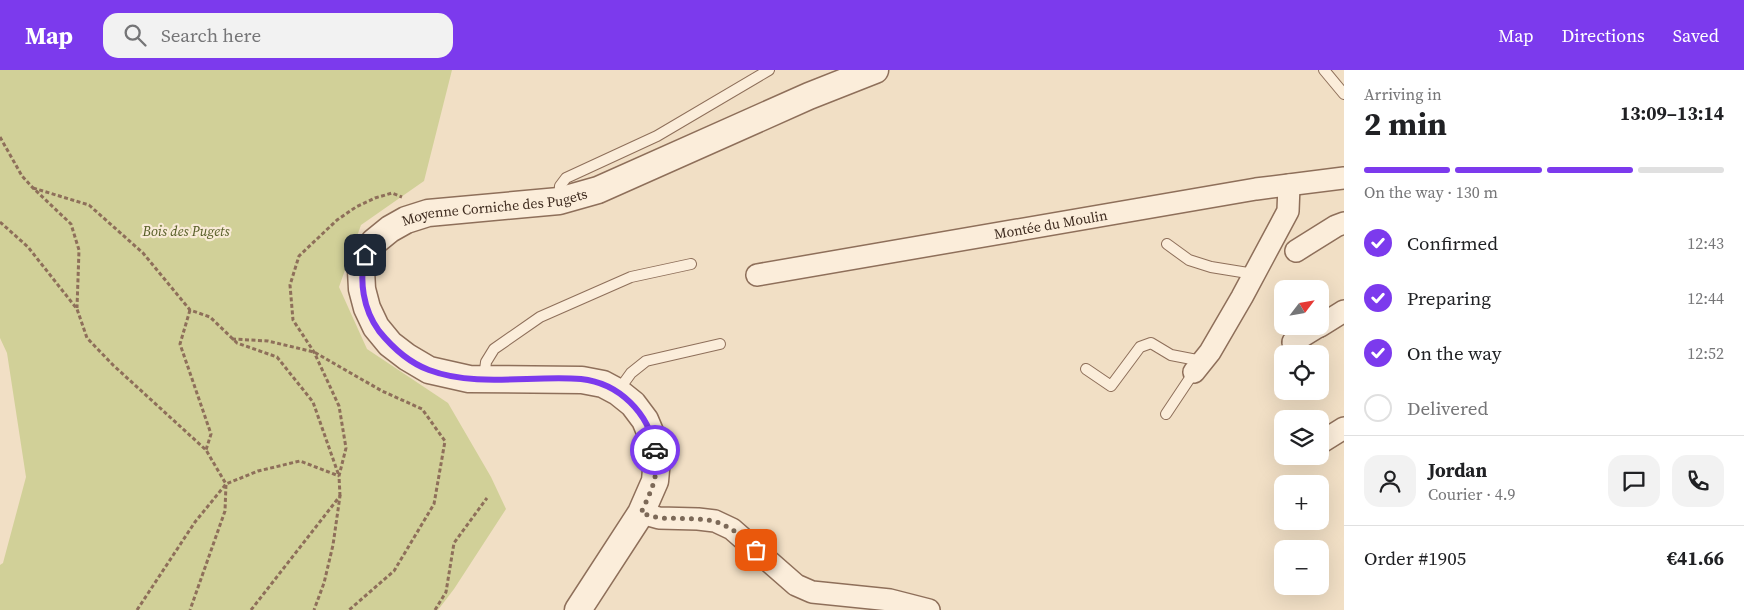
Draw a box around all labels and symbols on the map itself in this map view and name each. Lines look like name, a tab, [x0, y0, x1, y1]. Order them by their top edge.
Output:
street label: Moyenne Corniche des Pugets	[399, 184, 590, 231]
street label: Montée du Moulin	[992, 205, 1109, 244]
park label: Bois des Pugets	[141, 221, 230, 241]
pin	[344, 234, 386, 276]
north arrow	[1274, 280, 1329, 335]
courier	[630, 425, 680, 475]
pin	[735, 529, 777, 571]

